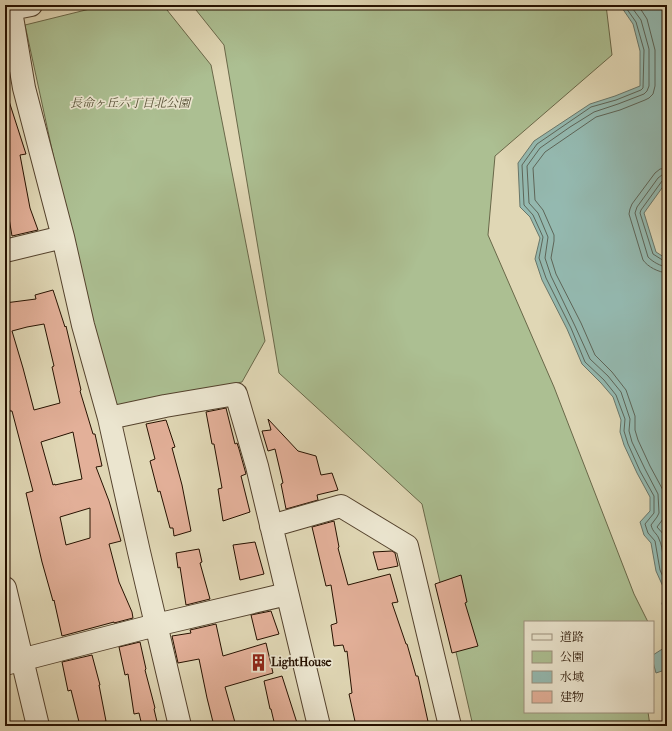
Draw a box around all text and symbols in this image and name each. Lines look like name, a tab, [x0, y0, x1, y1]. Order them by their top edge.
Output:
park label: 長命ヶ丘六丁目北公園	[70, 96, 192, 110]
legend	[524, 621, 654, 713]
text: 道路	[560, 630, 584, 644]
text: 公園	[560, 650, 584, 664]
building icon: LightHouse	[248, 652, 268, 672]
place label: LightHouse	[271, 655, 332, 670]
text: 水域	[560, 670, 584, 684]
text: 建物	[560, 690, 584, 704]

